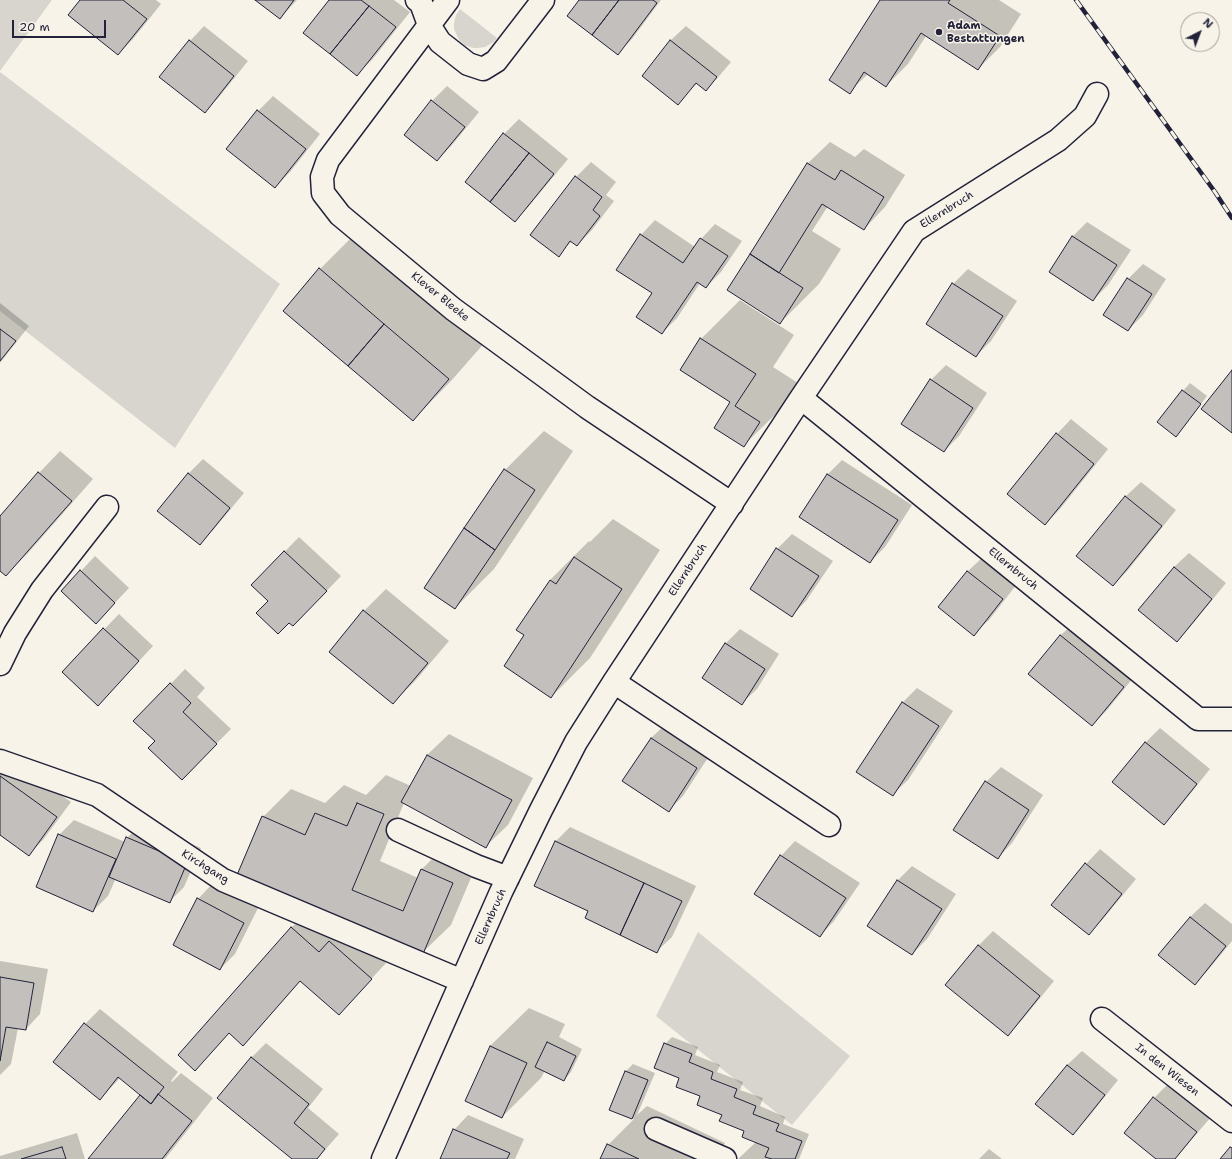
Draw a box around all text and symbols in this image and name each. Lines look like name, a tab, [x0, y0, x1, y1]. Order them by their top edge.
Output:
scale bar	[14, 12, 108, 38]
north arrow	[1180, 12, 1220, 52]
text: N	[1199, 15, 1216, 32]
text: 20 m	[19, 19, 50, 35]
place label: Adam Bestattungen	[947, 19, 1025, 45]
marker: Adam Bestattungen	[934, 27, 944, 37]
street label: Ellernbruch	[918, 188, 976, 232]
street label: Klever Bleeke	[408, 269, 472, 325]
street label: Ellernbruch	[666, 541, 710, 599]
street label: Ellernbruch	[985, 545, 1041, 593]
street label: Kirchgang	[179, 847, 231, 887]
street label: Ellernbruch	[473, 887, 509, 947]
street label: In den Wiesen	[1132, 1041, 1202, 1099]

